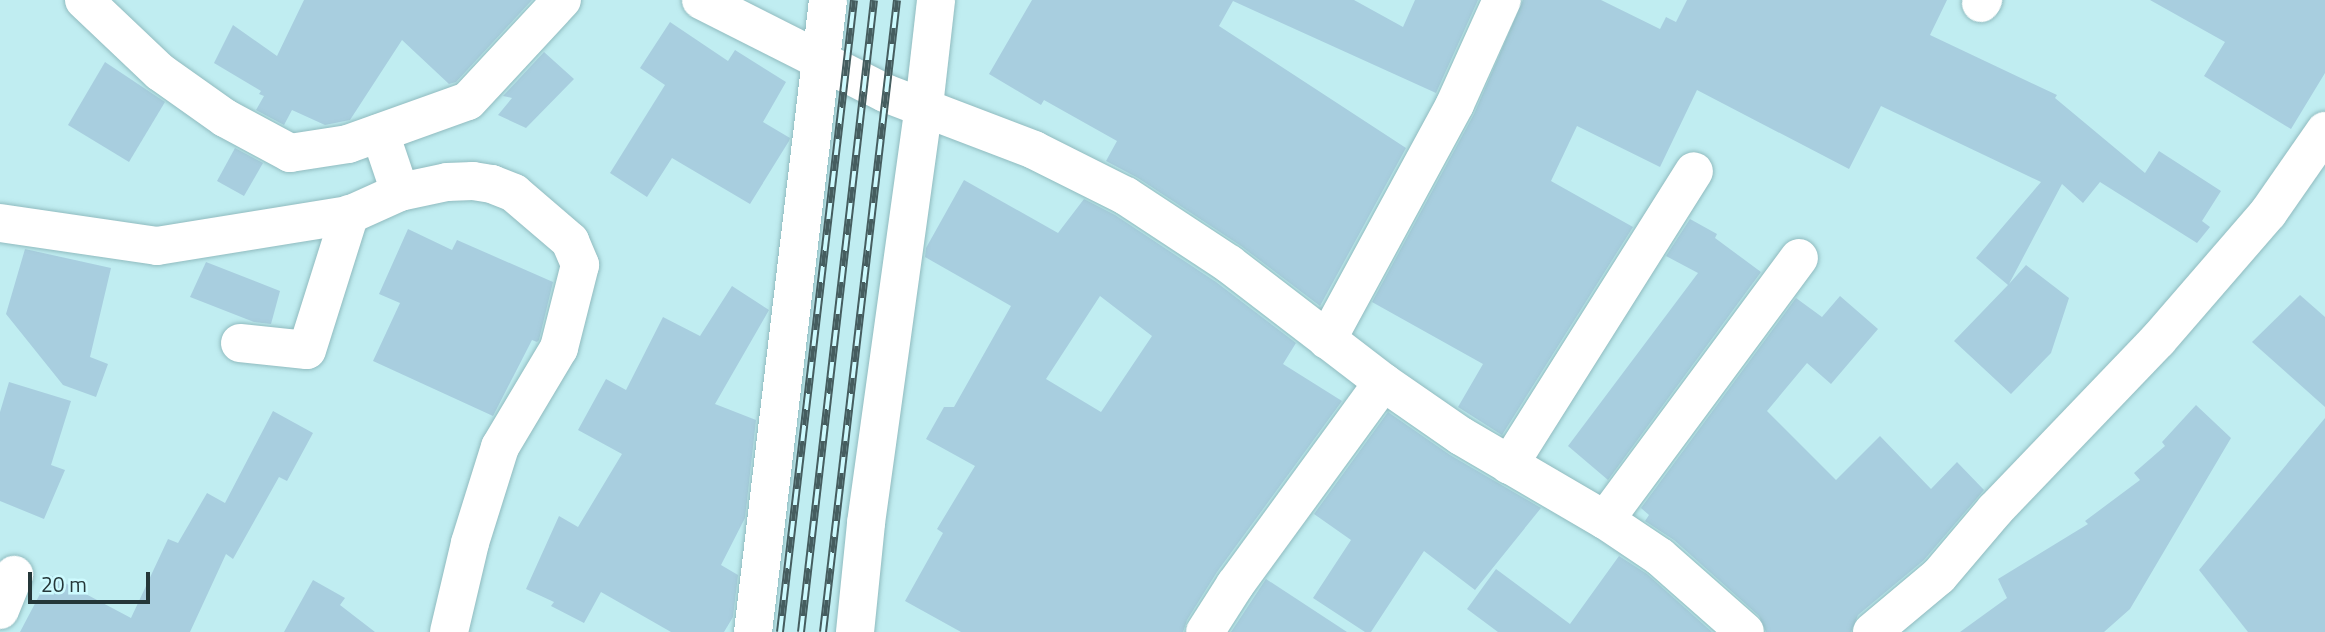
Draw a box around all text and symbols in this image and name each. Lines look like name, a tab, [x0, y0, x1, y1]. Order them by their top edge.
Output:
scale bar	[32, 558, 154, 602]
text: 20 m	[41, 568, 87, 600]

